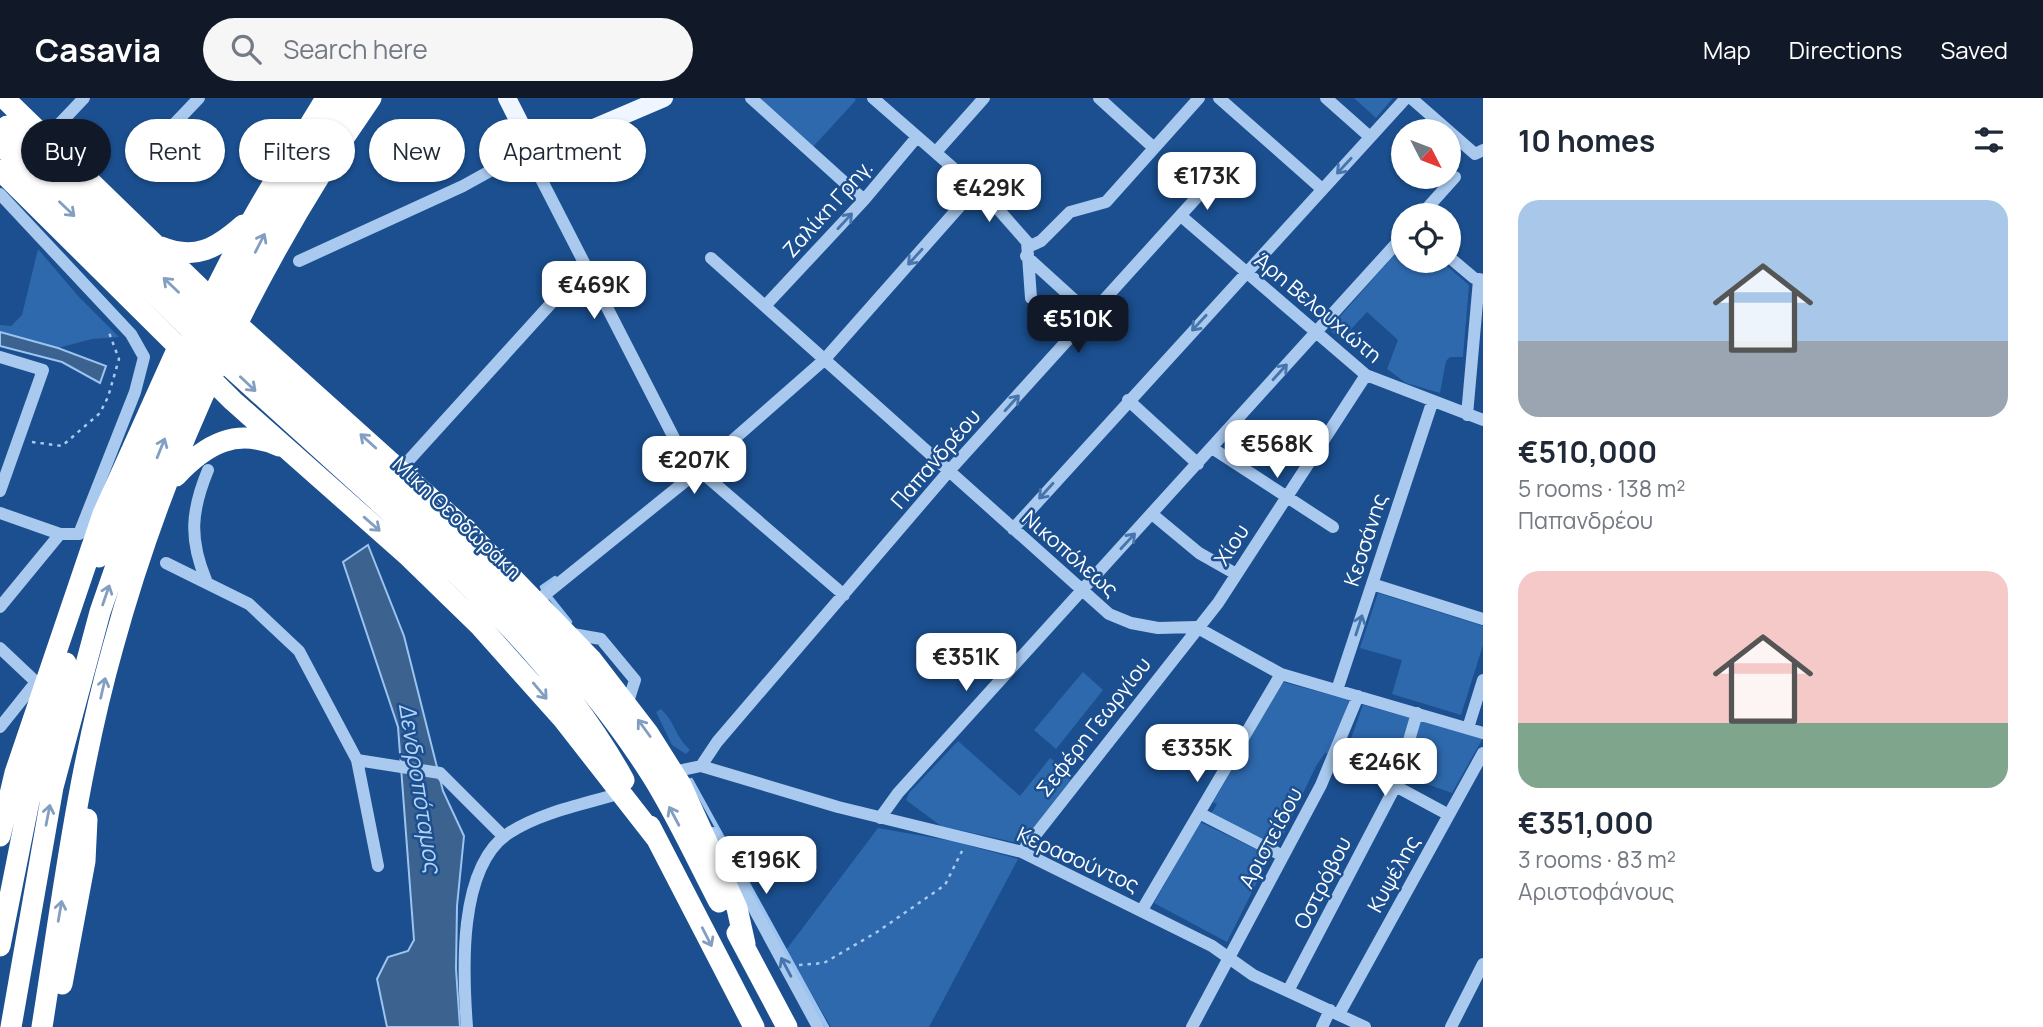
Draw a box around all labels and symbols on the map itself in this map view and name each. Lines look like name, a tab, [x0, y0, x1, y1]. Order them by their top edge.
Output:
north arrow	[1391, 119, 1461, 189]
pin: €173K	[1158, 152, 1256, 212]
street label: Ζαλίκη Γρηγ.	[776, 154, 878, 263]
one-way arrow	[1335, 157, 1352, 174]
pin: €429K	[940, 164, 1038, 224]
one-way arrow	[58, 200, 75, 217]
one-way arrow	[836, 212, 853, 230]
one-way arrow	[254, 233, 267, 254]
street label: Άρη Βελουχιώτη	[1249, 246, 1388, 369]
one-way arrow	[907, 248, 923, 266]
pin: €469K	[545, 262, 643, 321]
one-way arrow	[163, 276, 180, 293]
pin: €510K	[1029, 296, 1127, 355]
one-way arrow	[1191, 314, 1208, 331]
one-way arrow	[1272, 363, 1288, 381]
one-way arrow	[239, 375, 256, 392]
one-way arrow	[1004, 394, 1020, 412]
street label: Παπανδρέου	[884, 403, 986, 514]
pin: €568K	[1228, 420, 1326, 480]
one-way arrow	[359, 433, 377, 449]
pin: €207K	[645, 436, 743, 496]
one-way arrow	[156, 437, 169, 459]
street label: Μίκη Θεοδωράκη	[387, 450, 528, 585]
one-way arrow	[1038, 482, 1055, 499]
street label: Κεσσάνης	[1337, 490, 1393, 590]
street label: Νικοπόλεως	[1017, 504, 1125, 603]
one-way arrow	[363, 516, 381, 532]
street label: Χίου	[1207, 518, 1255, 571]
one-way arrow	[1119, 533, 1136, 550]
one-way arrow	[101, 585, 113, 607]
one-way arrow	[1353, 615, 1366, 637]
pin: €351K	[917, 634, 1015, 693]
street label: Σεφέρη Γεωργίου	[1030, 651, 1157, 802]
one-way arrow	[97, 677, 110, 700]
one-way arrow	[532, 681, 547, 699]
water label: Δενδροπόταμος	[392, 701, 451, 877]
one-way arrow	[637, 719, 651, 738]
pin: €335K	[1148, 724, 1246, 784]
pin: €246K	[1336, 738, 1434, 798]
street label: Αριστείδου	[1232, 782, 1308, 893]
one-way arrow	[42, 804, 55, 827]
one-way arrow	[667, 806, 681, 826]
street label: Κερασούντος	[1013, 820, 1144, 899]
street label: Κυψέλης	[1360, 830, 1426, 917]
street label: Οστρόβου	[1287, 832, 1357, 933]
pin: €196K	[717, 836, 815, 896]
one-way arrow	[54, 900, 67, 923]
one-way arrow	[700, 926, 714, 946]
one-way arrow	[779, 957, 792, 978]

